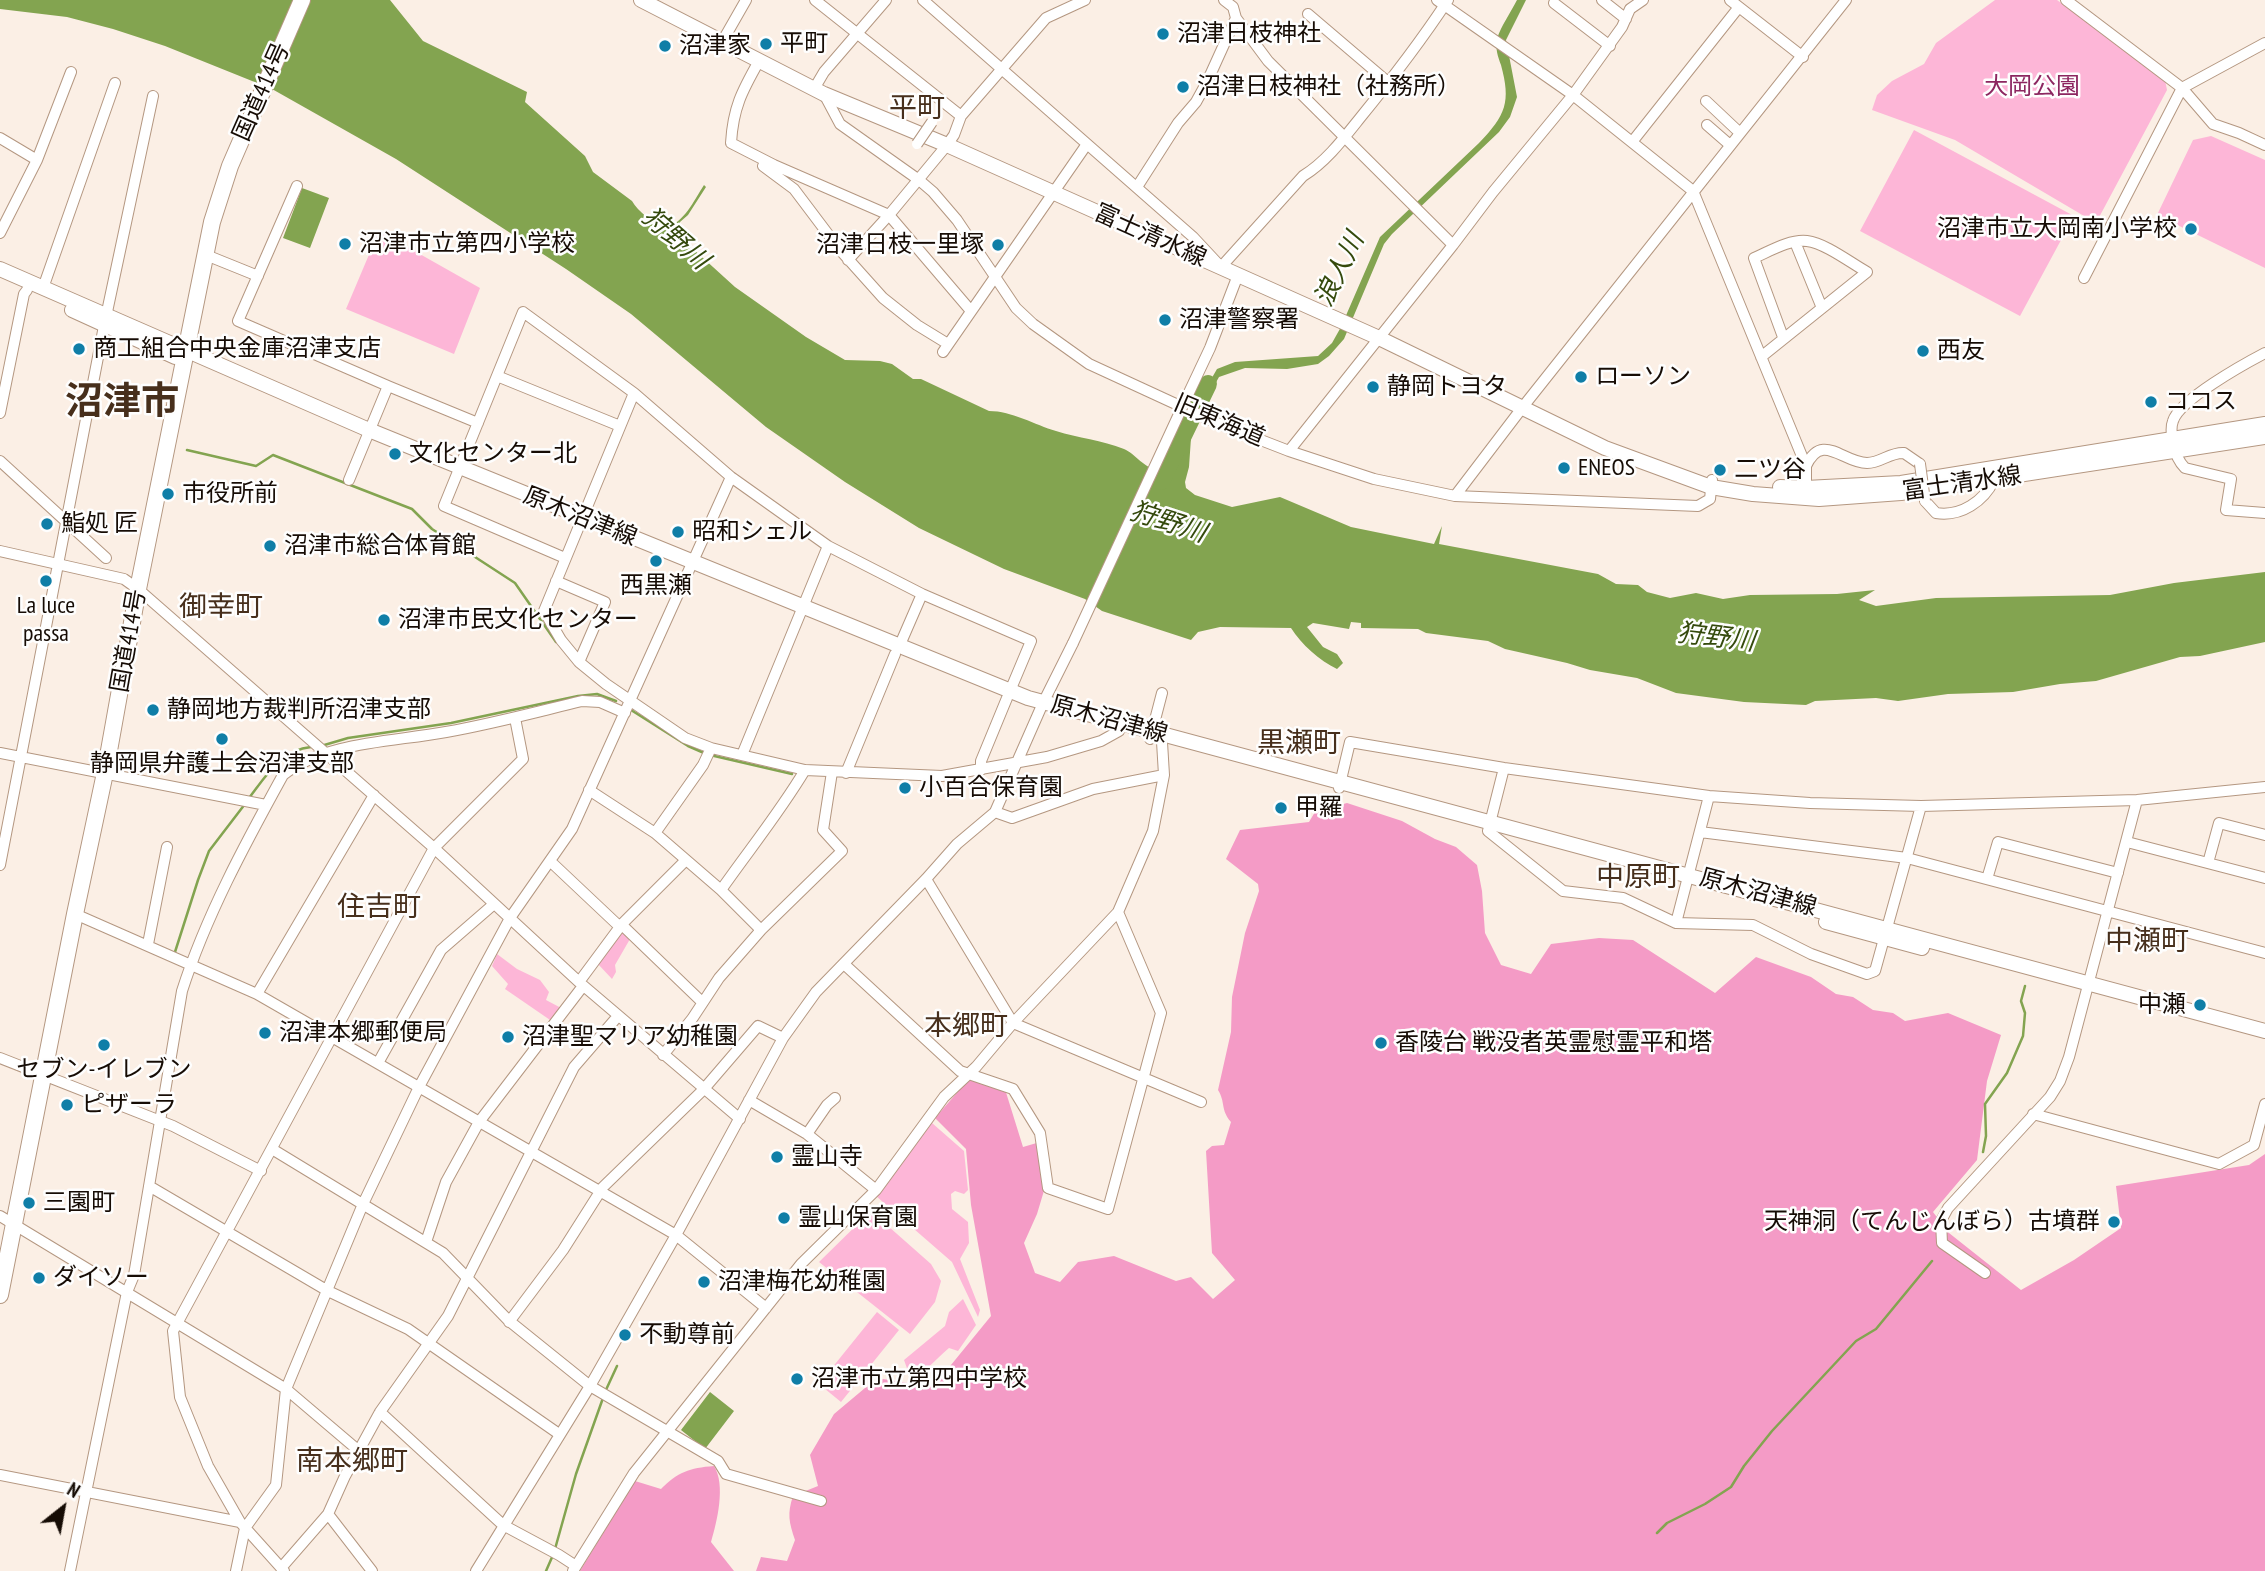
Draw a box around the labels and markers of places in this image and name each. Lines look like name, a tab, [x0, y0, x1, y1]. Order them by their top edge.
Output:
place label: 沼津日枝神社	[1177, 20, 1321, 48]
marker: 沼津日枝神社	[1155, 26, 1171, 42]
place label: 平町	[780, 30, 828, 58]
place label: 沼津家	[679, 32, 751, 60]
marker: 平町	[758, 36, 774, 52]
marker: 沼津家	[657, 38, 673, 54]
place label: 沼津日枝神社（社務所）	[1197, 73, 1461, 101]
marker: 沼津日枝神社（社務所）	[1175, 79, 1191, 95]
place label: 沼津市立大岡南小学校	[1937, 215, 2177, 243]
marker: 沼津市立大岡南小学校	[2183, 221, 2199, 237]
place label: 沼津市立第四小学校	[359, 230, 575, 258]
place label: 沼津日枝一里塚	[816, 231, 984, 259]
marker: 沼津市立第四小学校	[337, 236, 353, 252]
marker: 沼津日枝一里塚	[990, 237, 1006, 253]
place label: 沼津警察署	[1179, 306, 1299, 334]
marker: 沼津警察署	[1157, 312, 1173, 328]
place label: 商工組合中央金庫沼津支店	[93, 335, 381, 363]
place label: 西友	[1937, 337, 1985, 365]
marker: 商工組合中央金庫沼津支店	[71, 341, 87, 357]
marker: 西友	[1915, 343, 1931, 359]
place label: ローソン	[1595, 363, 1691, 391]
marker: ローソン	[1573, 369, 1589, 385]
place label: 静岡トヨタ	[1387, 373, 1507, 401]
marker: 静岡トヨタ	[1365, 379, 1381, 395]
place label: ココス	[2165, 388, 2237, 416]
marker: ココス	[2143, 394, 2159, 410]
place label: 文化センター北	[409, 440, 577, 468]
marker: 文化センター北	[387, 446, 403, 462]
place label: ENEOS	[1578, 454, 1635, 482]
place label: 二ツ谷	[1734, 456, 1806, 484]
marker: ENEOS	[1556, 460, 1572, 476]
marker: 二ツ谷	[1712, 462, 1728, 478]
place label: 市役所前	[182, 480, 278, 508]
marker: 市役所前	[160, 486, 176, 502]
place label: 鮨処 匠	[61, 510, 138, 538]
marker: 鮨処 匠	[39, 516, 55, 532]
place label: 昭和シェル	[692, 518, 812, 546]
marker: 昭和シェル	[670, 524, 686, 540]
place label: 沼津市総合体育館	[284, 532, 476, 560]
marker: 沼津市総合体育館	[262, 538, 278, 554]
marker: 西黒瀬	[648, 553, 664, 569]
place label: 西黒瀬	[620, 572, 692, 600]
marker: La luce passa	[38, 573, 54, 589]
place label: La luce passa	[17, 592, 75, 648]
place label: 沼津市民文化センター	[398, 606, 638, 634]
marker: 沼津市民文化センター	[376, 612, 392, 628]
place label: 静岡地方裁判所沼津支部	[167, 696, 431, 724]
marker: 静岡地方裁判所沼津支部	[145, 702, 161, 718]
marker: 静岡県弁護士会沼津支部	[214, 731, 230, 747]
place label: 静岡県弁護士会沼津支部	[90, 750, 354, 778]
place label: 小百合保育園	[919, 774, 1063, 802]
marker: 小百合保育園	[897, 780, 913, 796]
place label: 甲羅	[1295, 794, 1343, 822]
marker: 甲羅	[1273, 800, 1289, 816]
place label: 中瀬	[2138, 991, 2186, 1019]
marker: 中瀬	[2192, 997, 2208, 1013]
place label: 沼津本郷郵便局	[279, 1019, 447, 1047]
place label: 沼津聖マリア幼稚園	[522, 1023, 738, 1051]
marker: 沼津本郷郵便局	[257, 1025, 273, 1041]
marker: 沼津聖マリア幼稚園	[500, 1029, 516, 1045]
place label: 香陵台 戦没者英霊慰霊平和塔	[1395, 1029, 1712, 1057]
marker: 香陵台 戦没者英霊慰霊平和塔	[1373, 1035, 1389, 1051]
marker: セブン-イレブン	[96, 1037, 112, 1053]
place label: セブン-イレブン	[17, 1056, 191, 1084]
place label: ピザーラ	[81, 1091, 177, 1119]
marker: ピザーラ	[59, 1097, 75, 1113]
place label: 霊山寺	[791, 1143, 863, 1171]
marker: 霊山寺	[769, 1149, 785, 1165]
place label: 三園町	[43, 1189, 115, 1217]
marker: 三園町	[21, 1195, 37, 1211]
place label: 霊山保育園	[798, 1204, 918, 1232]
place label: 天神洞（てんじんぼら）古墳群	[1764, 1208, 2100, 1236]
marker: 霊山保育園	[776, 1210, 792, 1226]
marker: 天神洞（てんじんぼら）古墳群	[2106, 1214, 2122, 1230]
place label: ダイソー	[53, 1264, 149, 1292]
place label: 沼津梅花幼稚園	[718, 1268, 886, 1296]
marker: ダイソー	[31, 1270, 47, 1286]
marker: 沼津梅花幼稚園	[696, 1274, 712, 1290]
place label: 不動尊前	[639, 1321, 735, 1349]
marker: 不動尊前	[617, 1327, 633, 1343]
place label: 沼津市立第四中学校	[811, 1365, 1027, 1393]
marker: 沼津市立第四中学校	[789, 1371, 805, 1387]

